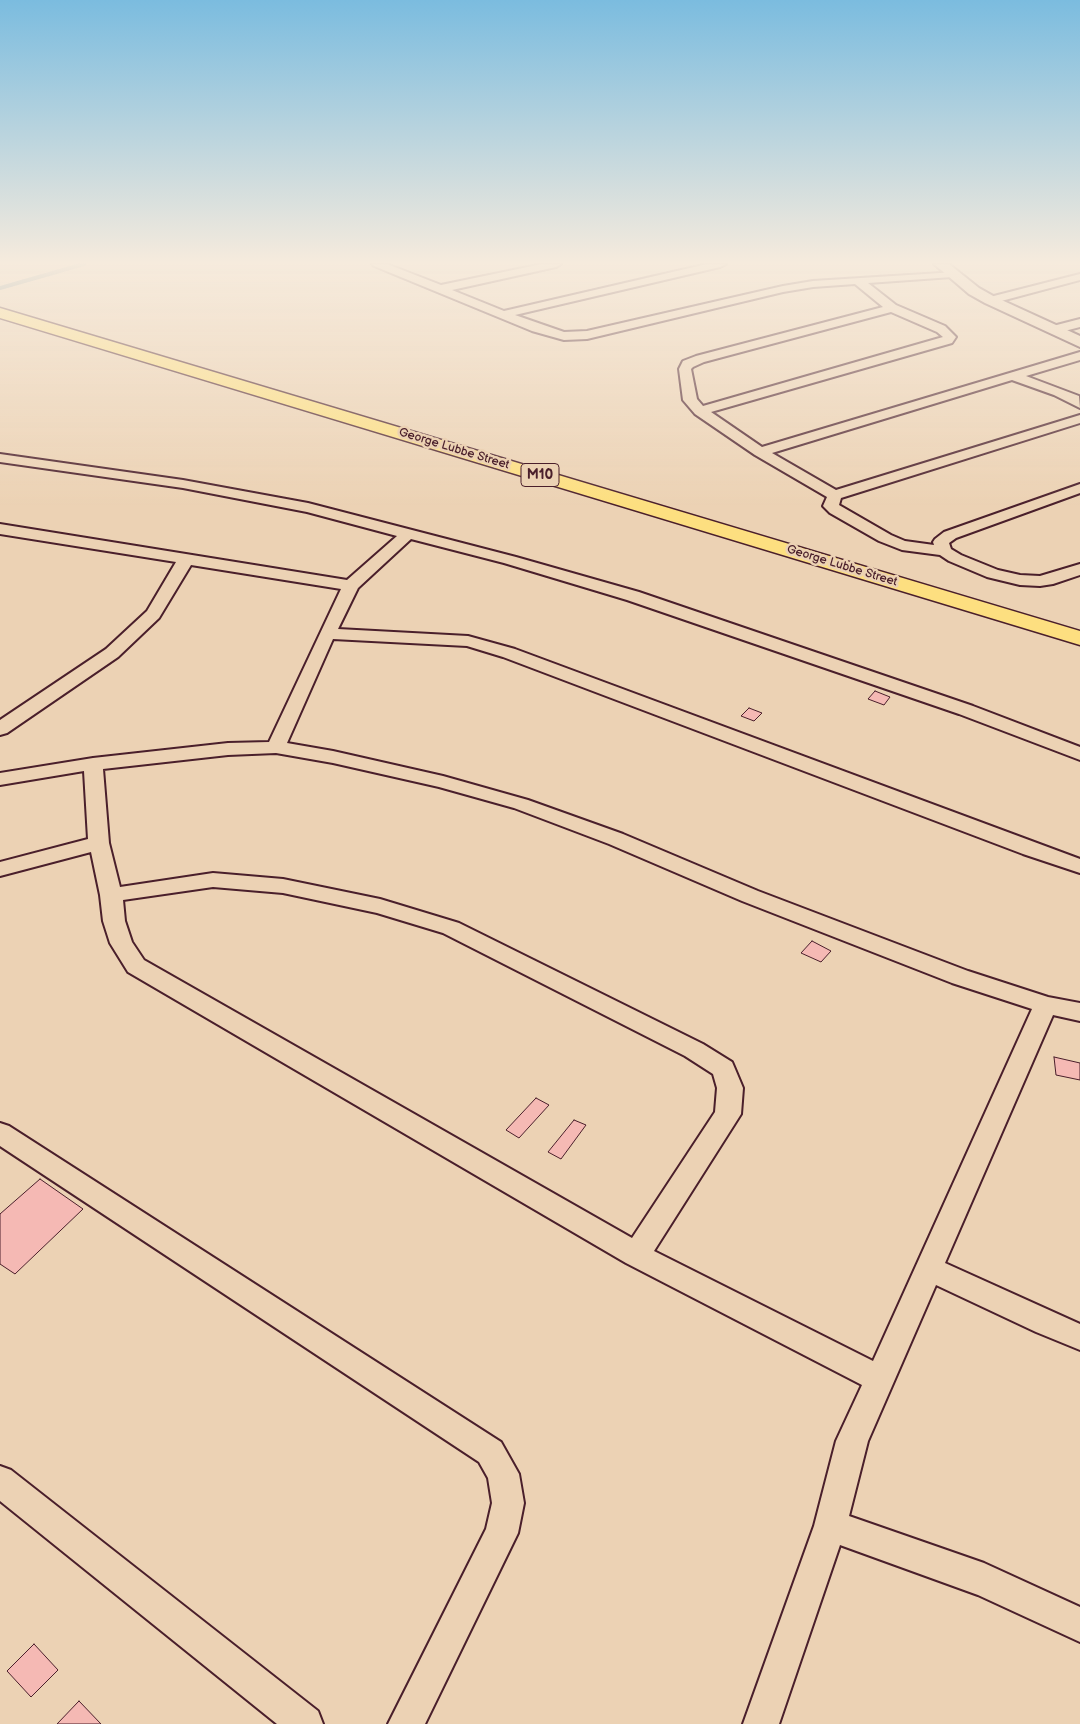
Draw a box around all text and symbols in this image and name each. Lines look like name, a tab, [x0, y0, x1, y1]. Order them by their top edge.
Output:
street label: George Lubbe Street	[397, 425, 511, 473]
road number: M10	[521, 464, 559, 486]
street label: George Lubbe Street	[785, 542, 899, 590]

